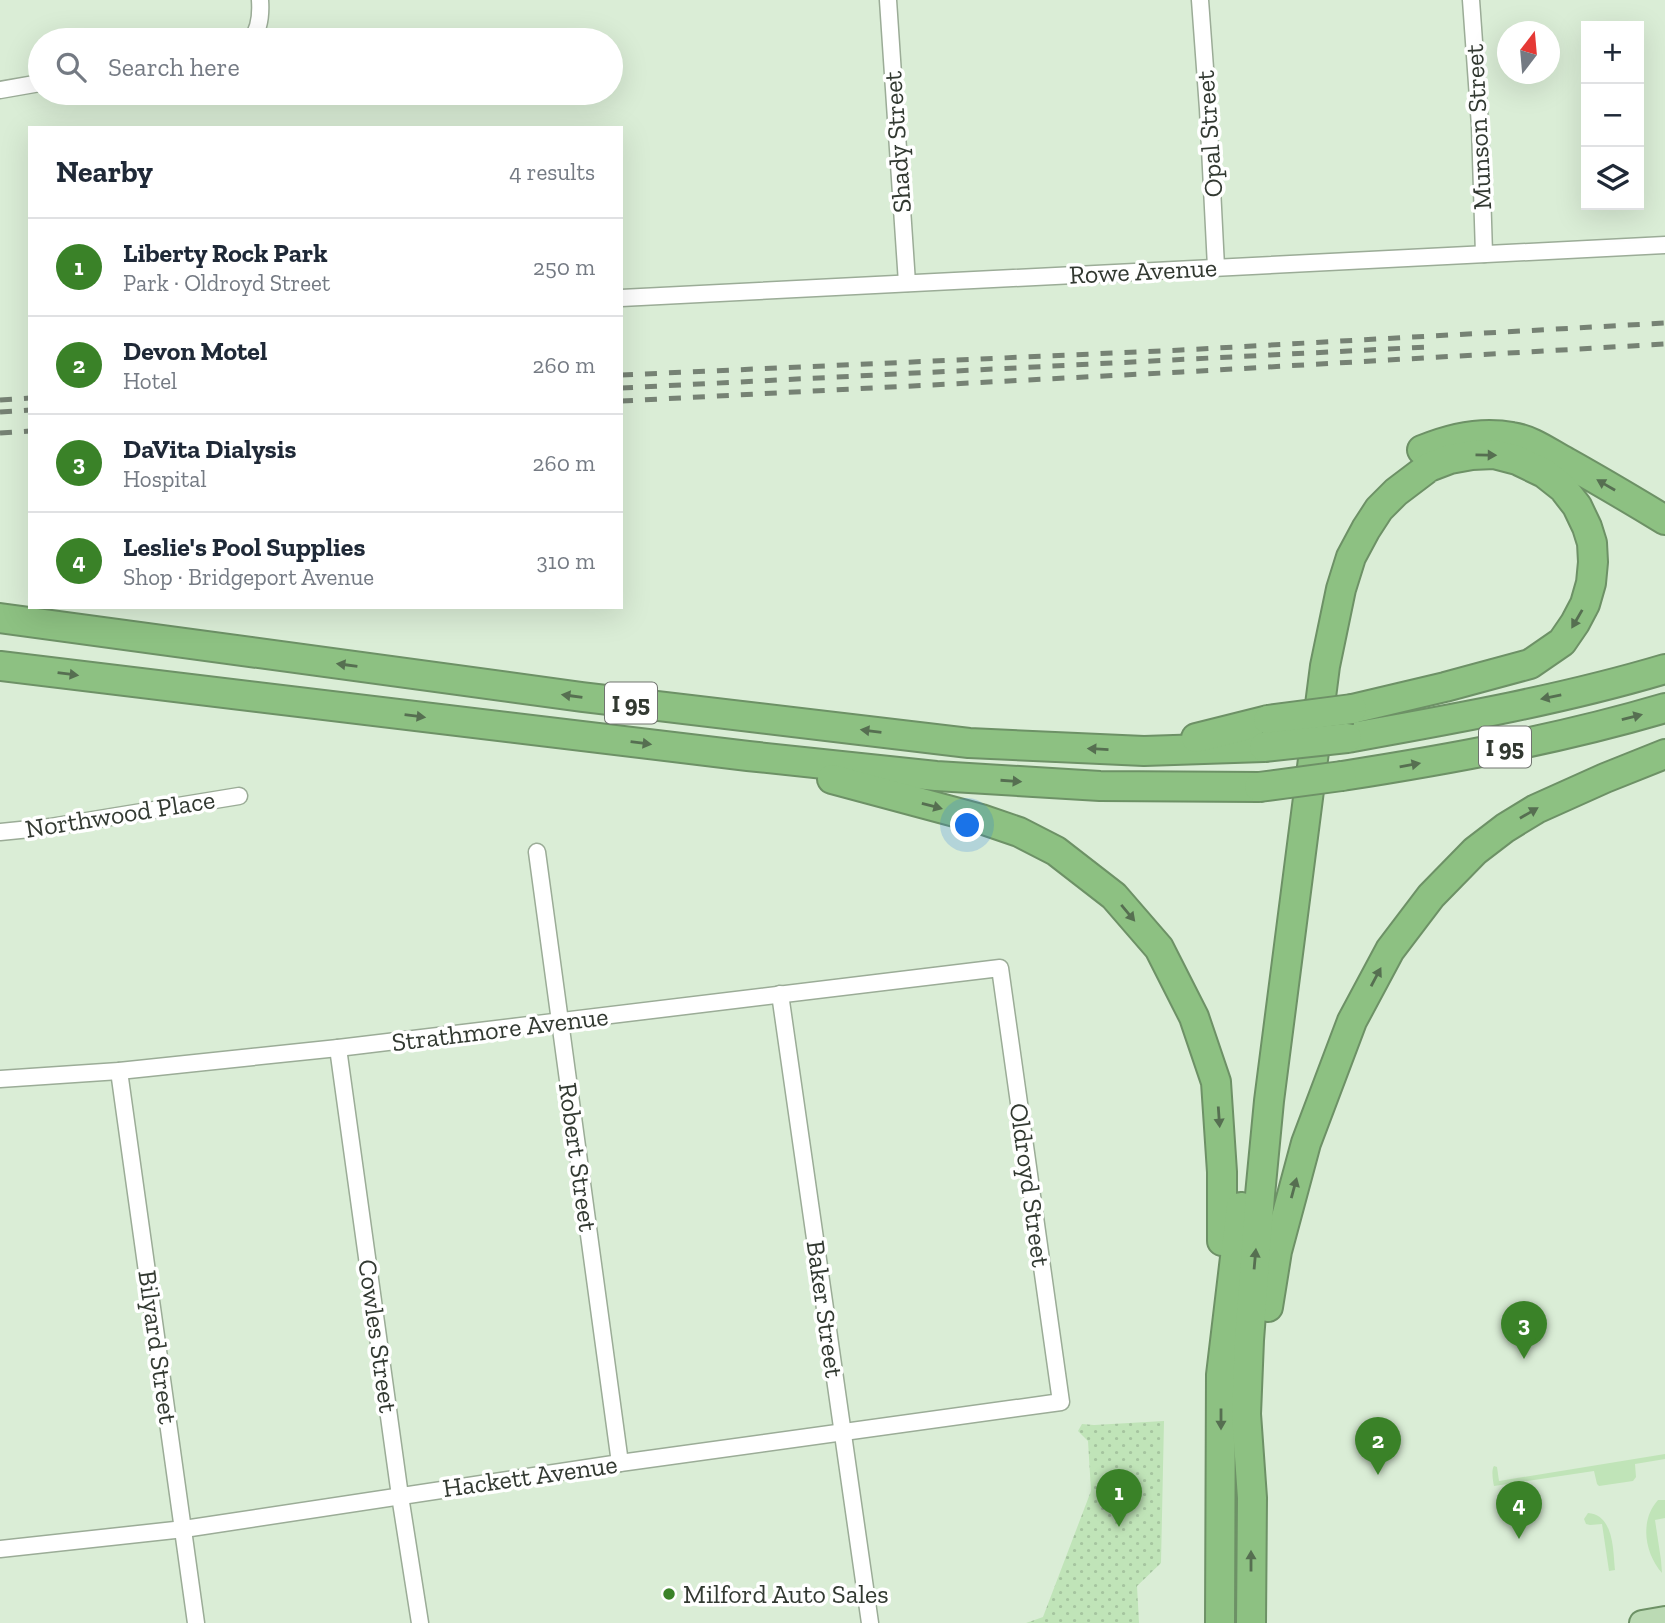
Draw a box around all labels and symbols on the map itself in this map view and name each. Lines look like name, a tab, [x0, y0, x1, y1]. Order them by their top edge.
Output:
north arrow	[1497, 21, 1560, 84]
street label: Munson Street	[1458, 43, 1498, 211]
street label: Opal Street	[1189, 69, 1229, 199]
street label: Shady Street	[876, 70, 918, 214]
street label: Rowe Avenue	[1068, 251, 1218, 291]
one-way arrow	[1475, 449, 1497, 461]
one-way arrow	[1597, 479, 1616, 491]
one-way arrow	[1571, 609, 1583, 628]
one-way arrow	[336, 660, 358, 671]
one-way arrow	[57, 668, 79, 679]
road number: I 95	[605, 682, 657, 724]
one-way arrow	[561, 690, 583, 701]
one-way arrow	[1540, 692, 1562, 703]
one-way arrow	[404, 710, 426, 721]
one-way arrow	[1621, 711, 1643, 722]
one-way arrow	[860, 726, 882, 737]
road number: I 95	[1479, 726, 1531, 768]
one-way arrow	[630, 738, 652, 749]
one-way arrow	[1087, 743, 1109, 754]
one-way arrow	[1399, 759, 1421, 770]
one-way arrow	[1000, 776, 1022, 787]
street label: Northwood Place	[23, 783, 217, 845]
one-way arrow	[921, 801, 943, 812]
one-way arrow	[1520, 807, 1539, 819]
your location	[950, 808, 984, 842]
one-way arrow	[1120, 904, 1135, 921]
one-way arrow	[1370, 967, 1382, 987]
street label: Strathmore Avenue	[390, 1000, 610, 1058]
street label: Robert Street	[552, 1080, 604, 1234]
street label: Oldroyd Street	[1003, 1101, 1057, 1269]
one-way arrow	[1213, 1106, 1224, 1128]
one-way arrow	[1289, 1177, 1300, 1199]
street label: Baker Street	[800, 1238, 851, 1380]
one-way arrow	[1250, 1248, 1261, 1270]
street label: Cowles Street	[351, 1257, 405, 1415]
street label: Bilyard Street	[131, 1268, 185, 1426]
pin: 3	[1501, 1301, 1547, 1359]
one-way arrow	[1215, 1408, 1227, 1430]
pin: 2	[1355, 1417, 1401, 1475]
street label: Hackett Avenue	[441, 1448, 619, 1504]
pin: 1	[1096, 1469, 1142, 1527]
pin: 4	[1496, 1481, 1542, 1539]
one-way arrow	[1245, 1549, 1257, 1571]
place label: Milford Auto Sales	[683, 1578, 889, 1610]
marker: Milford Auto Sales	[661, 1586, 677, 1602]

